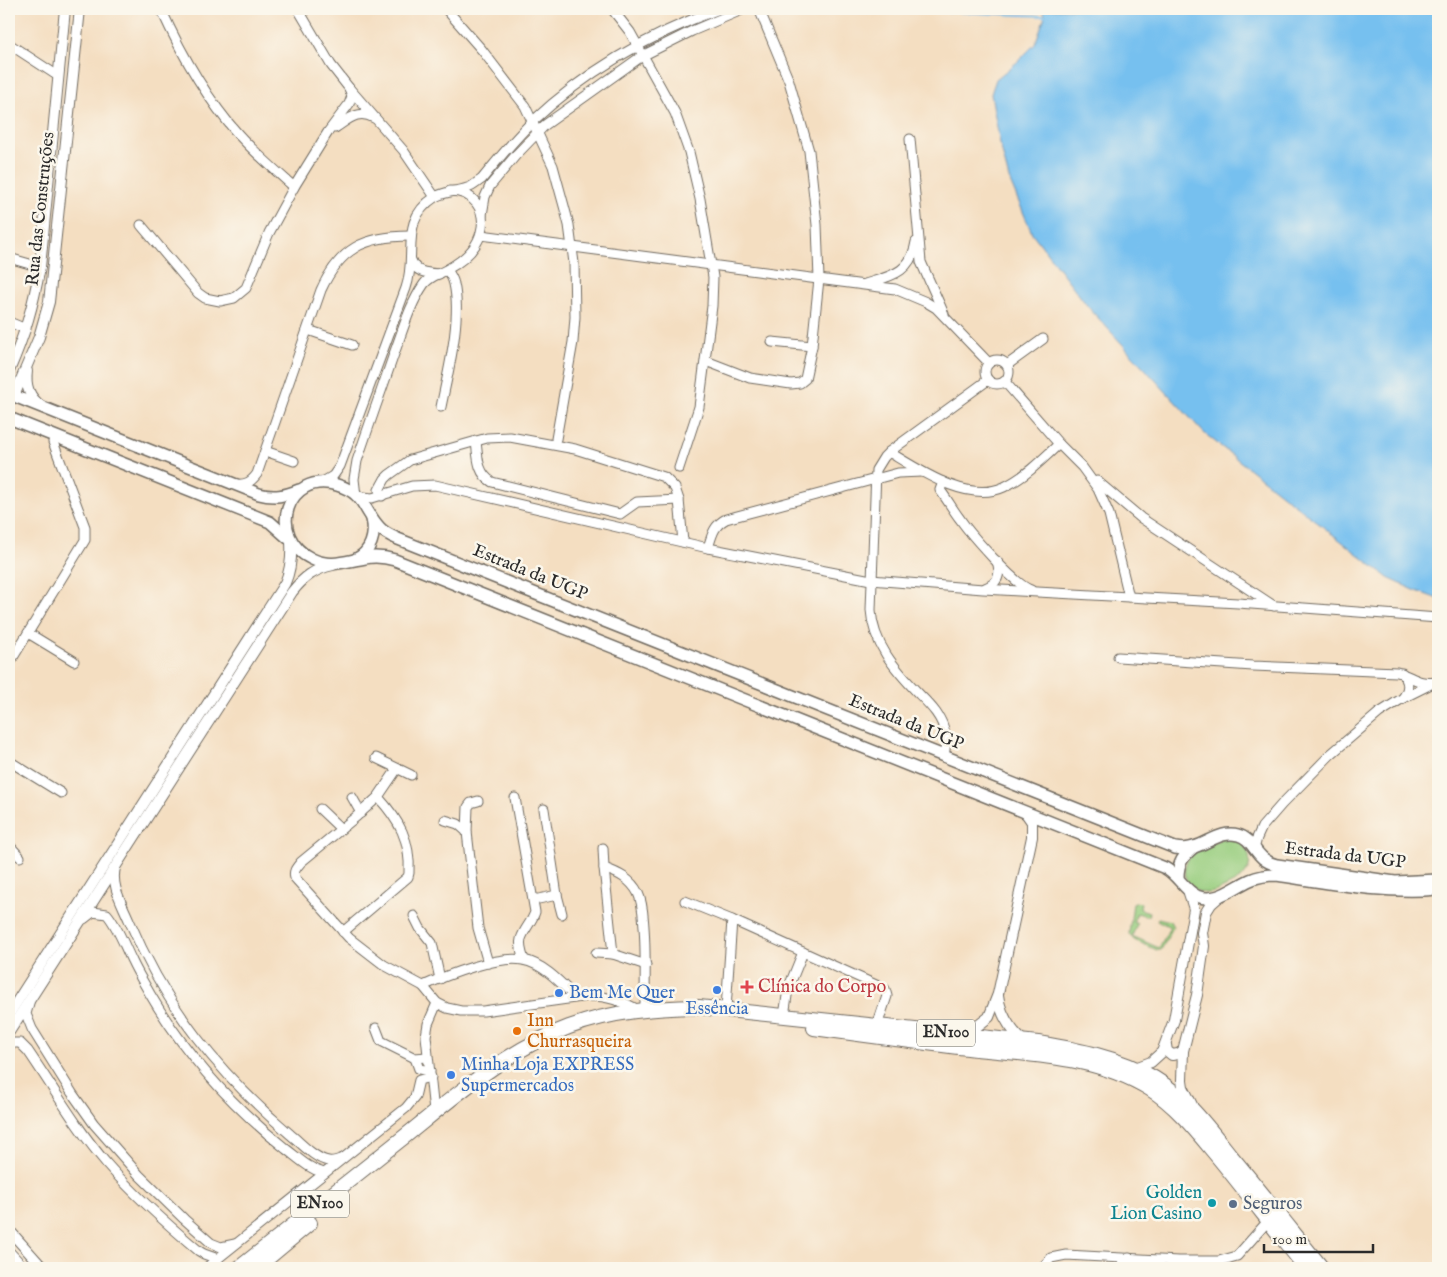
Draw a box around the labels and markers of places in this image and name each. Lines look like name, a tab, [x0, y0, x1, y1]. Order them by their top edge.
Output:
place label: Clínica do Corpo	[758, 976, 886, 999]
marker: Clínica do Corpo	[740, 980, 754, 994]
place label: Bem Me Quer	[569, 982, 675, 1005]
marker: Essência	[711, 984, 723, 996]
marker: Bem Me Quer	[553, 987, 565, 999]
place label: Essência	[685, 998, 749, 1021]
place label: Inn Churrasqueira	[527, 1010, 632, 1054]
marker: Inn Churrasqueira	[511, 1025, 523, 1037]
place label: Minha Loja EXPRESS Supermercados	[461, 1054, 634, 1098]
marker: Minha Loja EXPRESS Supermercados	[445, 1069, 457, 1081]
place label: Golden Lion Casino	[1110, 1182, 1202, 1226]
place label: Seguros	[1243, 1193, 1302, 1216]
marker: Golden Lion Casino	[1206, 1197, 1218, 1209]
marker: Seguros	[1227, 1198, 1239, 1210]

